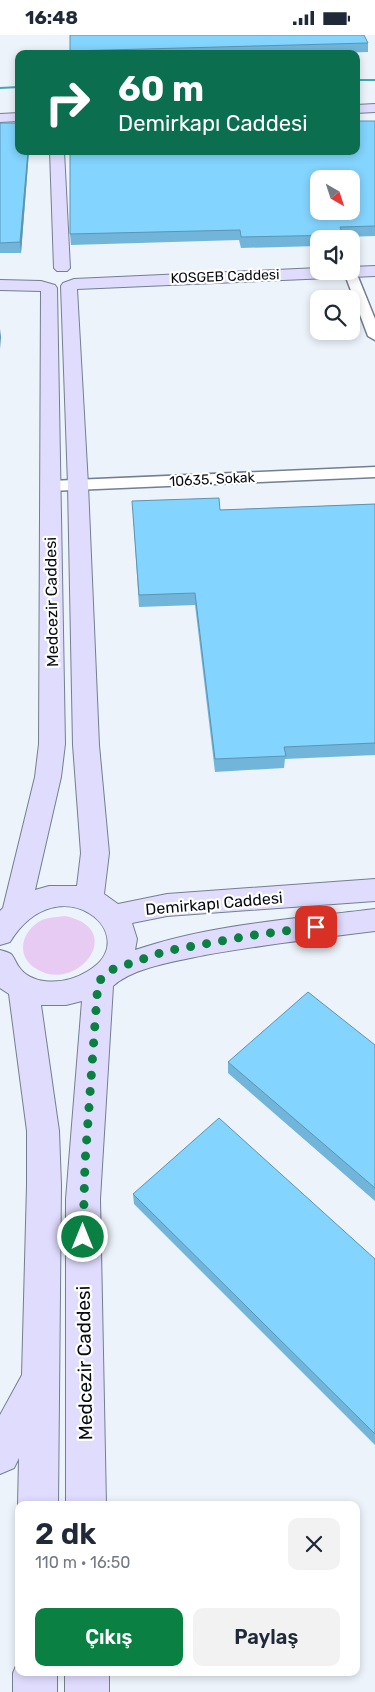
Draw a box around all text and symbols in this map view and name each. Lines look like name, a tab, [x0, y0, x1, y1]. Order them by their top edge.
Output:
text: 16:48	[25, 6, 78, 29]
text: 60 m	[118, 68, 204, 110]
icon: right	[35, 70, 100, 135]
text: Demirkapı Caddesi	[118, 110, 308, 137]
north arrow	[310, 170, 360, 220]
map controls	[310, 170, 360, 340]
button: sound	[310, 230, 360, 280]
street label: KOSGEB Caddesi	[170, 266, 280, 287]
button: search	[310, 290, 360, 340]
street label: 10635. Sokak	[169, 469, 256, 490]
street label: Medcezir Caddesi	[41, 537, 62, 667]
street label: Demirkapı Caddesi	[145, 888, 284, 919]
pin	[295, 906, 337, 948]
icon: arrive	[302, 913, 330, 941]
position arrow	[56, 1210, 108, 1262]
street label: Medcezir Caddesi	[72, 1286, 97, 1440]
text: 2 dk	[35, 1516, 96, 1552]
button: close	[288, 1518, 340, 1570]
text: 110 m · 16:50	[35, 1553, 130, 1572]
button: Çıkış	[35, 1608, 183, 1666]
button: Paylaş	[193, 1608, 340, 1666]

